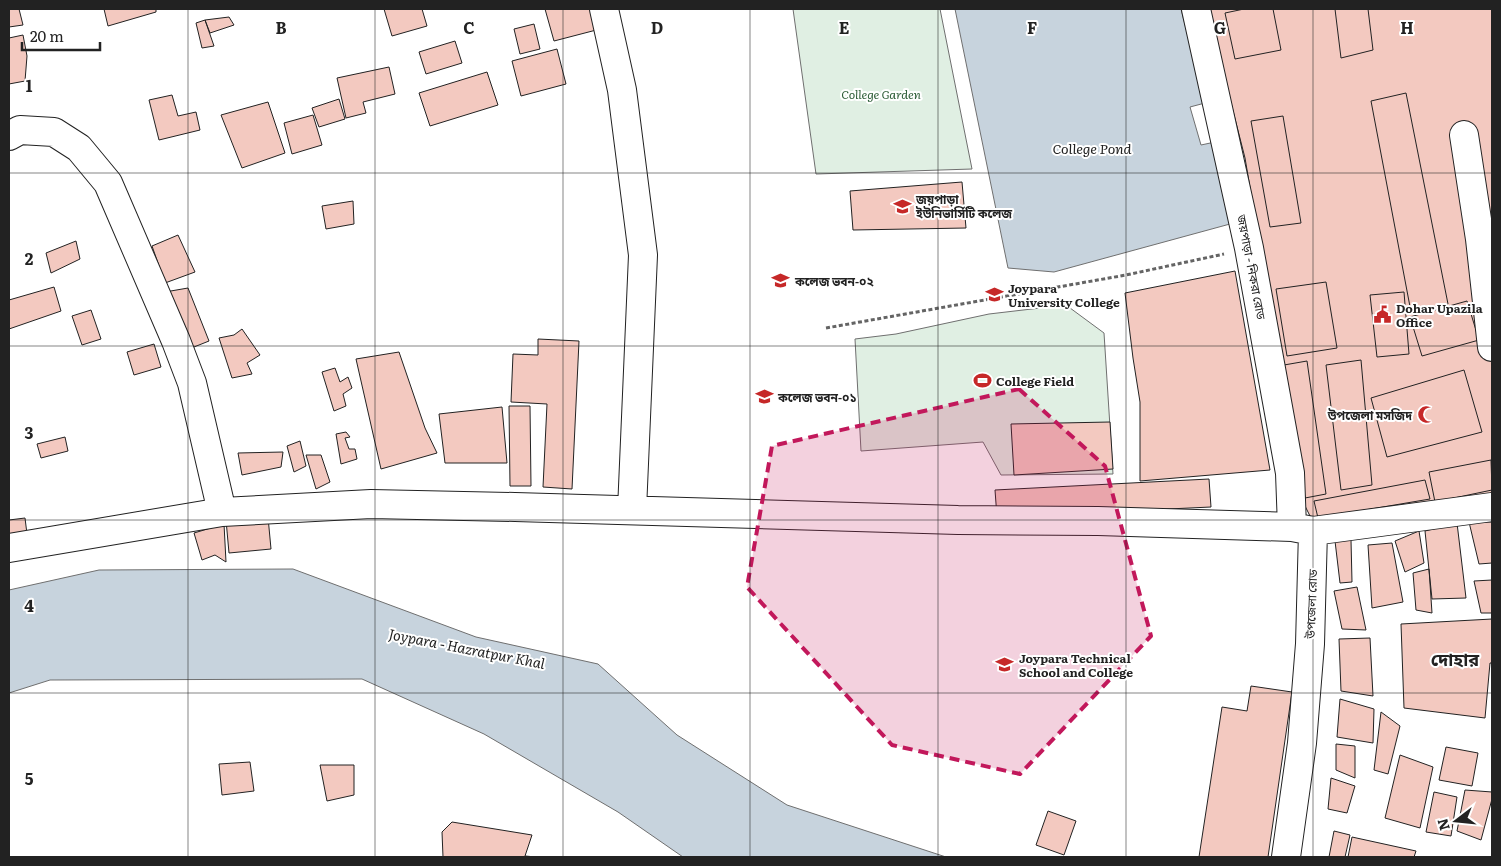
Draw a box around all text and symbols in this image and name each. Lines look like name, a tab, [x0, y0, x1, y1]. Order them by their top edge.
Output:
text: B	[275, 15, 287, 39]
text: C	[463, 15, 475, 39]
text: D	[651, 15, 663, 39]
text: E	[839, 15, 850, 39]
text: F	[1027, 15, 1037, 39]
text: G	[1214, 15, 1226, 39]
text: H	[1400, 15, 1414, 39]
scale bar	[22, 20, 100, 52]
text: 20 m	[30, 24, 64, 47]
text: 1	[26, 73, 33, 97]
park label: College Garden	[841, 85, 921, 103]
water label: College Pond	[1052, 138, 1132, 158]
place label: জয়পাড়া ইউনিভার্সিটি কলেজ	[915, 190, 1012, 222]
school or university icon: জয়পাড়া ইউনিভার্সিটি কলেজ	[892, 196, 912, 216]
street label: জয়পাড়া - নিকরা রোড	[1233, 212, 1271, 321]
text: 2	[25, 246, 34, 270]
school or university icon: কলেজ ভবন-০২	[771, 271, 791, 291]
place label: কলেজ ভবন-০২	[794, 272, 874, 290]
place label: Joypara University College	[1008, 279, 1120, 311]
school or university icon: Joypara University College	[984, 285, 1004, 305]
place label: Dohar Upazila Office	[1396, 299, 1483, 331]
public building icon: Dohar Upazila Office	[1372, 305, 1392, 325]
sports icon: College Field	[972, 371, 992, 391]
place label: College Field	[996, 372, 1074, 390]
school or university icon: কলেজ ভবন-০১	[754, 387, 774, 407]
place label: কলেজ ভবন-০১	[777, 388, 857, 406]
mosque icon: উপজেলা মসজিদ	[1416, 405, 1436, 425]
place label: উপজেলা মসজিদ	[1327, 406, 1412, 424]
text: 3	[25, 420, 34, 444]
street label: উপজেলা রোড	[1301, 569, 1321, 640]
text: 4	[24, 593, 34, 617]
water label: Joypara - Hazratpur Khal	[387, 623, 547, 673]
district label: দোহার	[1431, 645, 1480, 672]
place label: Joypara Technical School and College	[1019, 649, 1133, 681]
school or university icon: Joypara Technical School and College	[995, 655, 1015, 675]
text: 5	[25, 766, 34, 790]
north arrow	[1431, 796, 1481, 846]
text: N	[1431, 816, 1454, 833]

